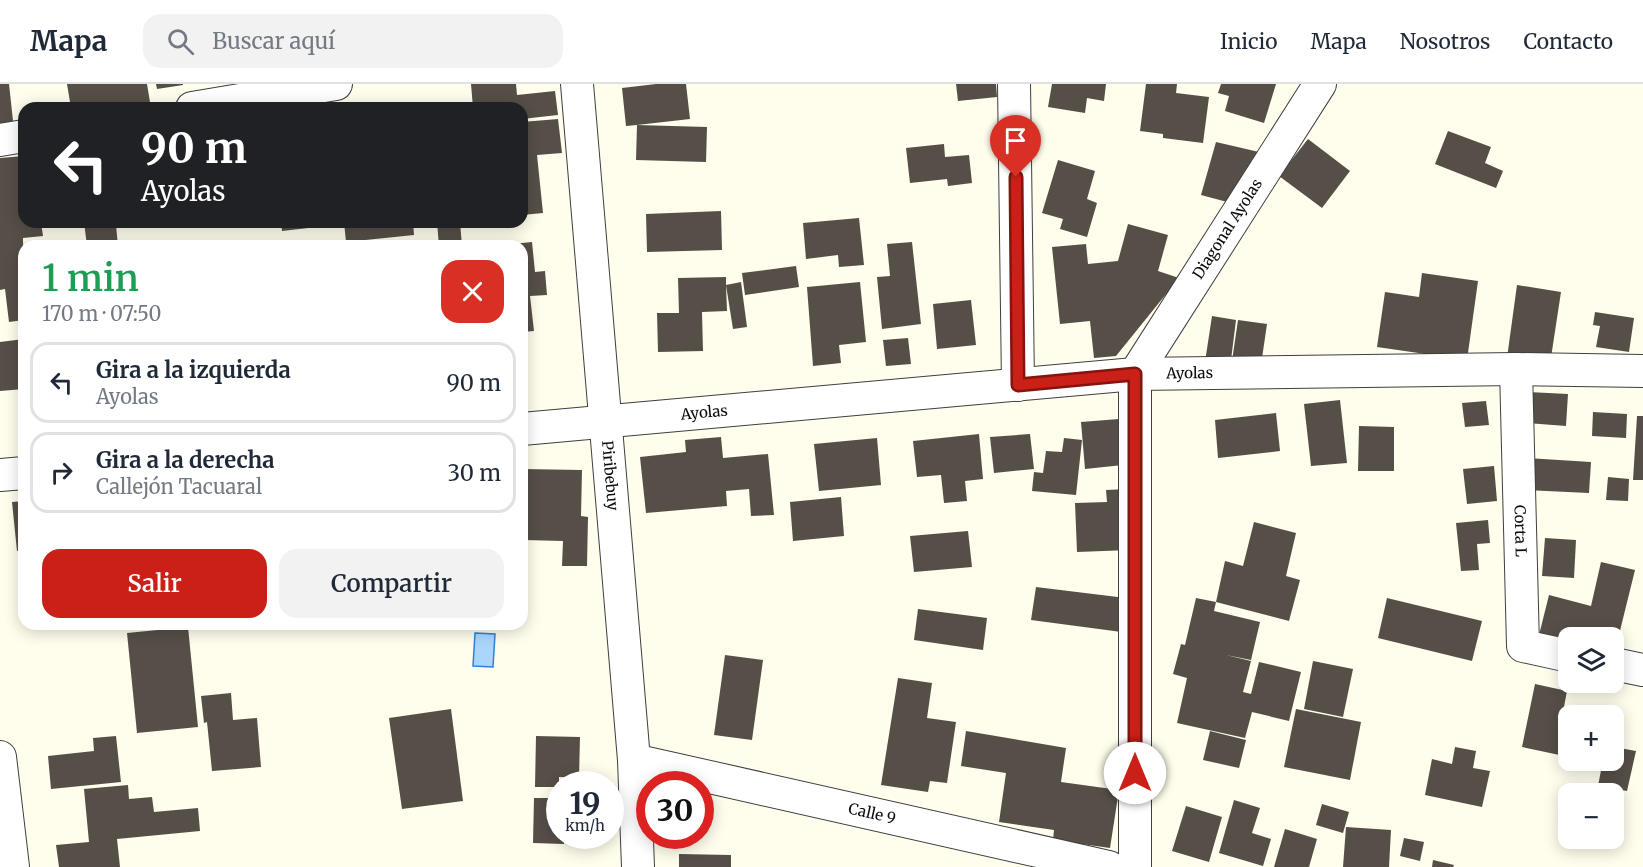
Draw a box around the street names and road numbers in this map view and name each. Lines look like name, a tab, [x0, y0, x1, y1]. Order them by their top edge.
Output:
street label: Diagonal Ayolas	[1188, 175, 1266, 282]
street label: Ayolas	[1165, 363, 1213, 383]
street label: Ayolas	[679, 401, 728, 424]
street label: Piribebuy	[598, 440, 623, 512]
street label: Corta L	[1510, 505, 1531, 558]
street label: Calle 9	[847, 799, 898, 828]

